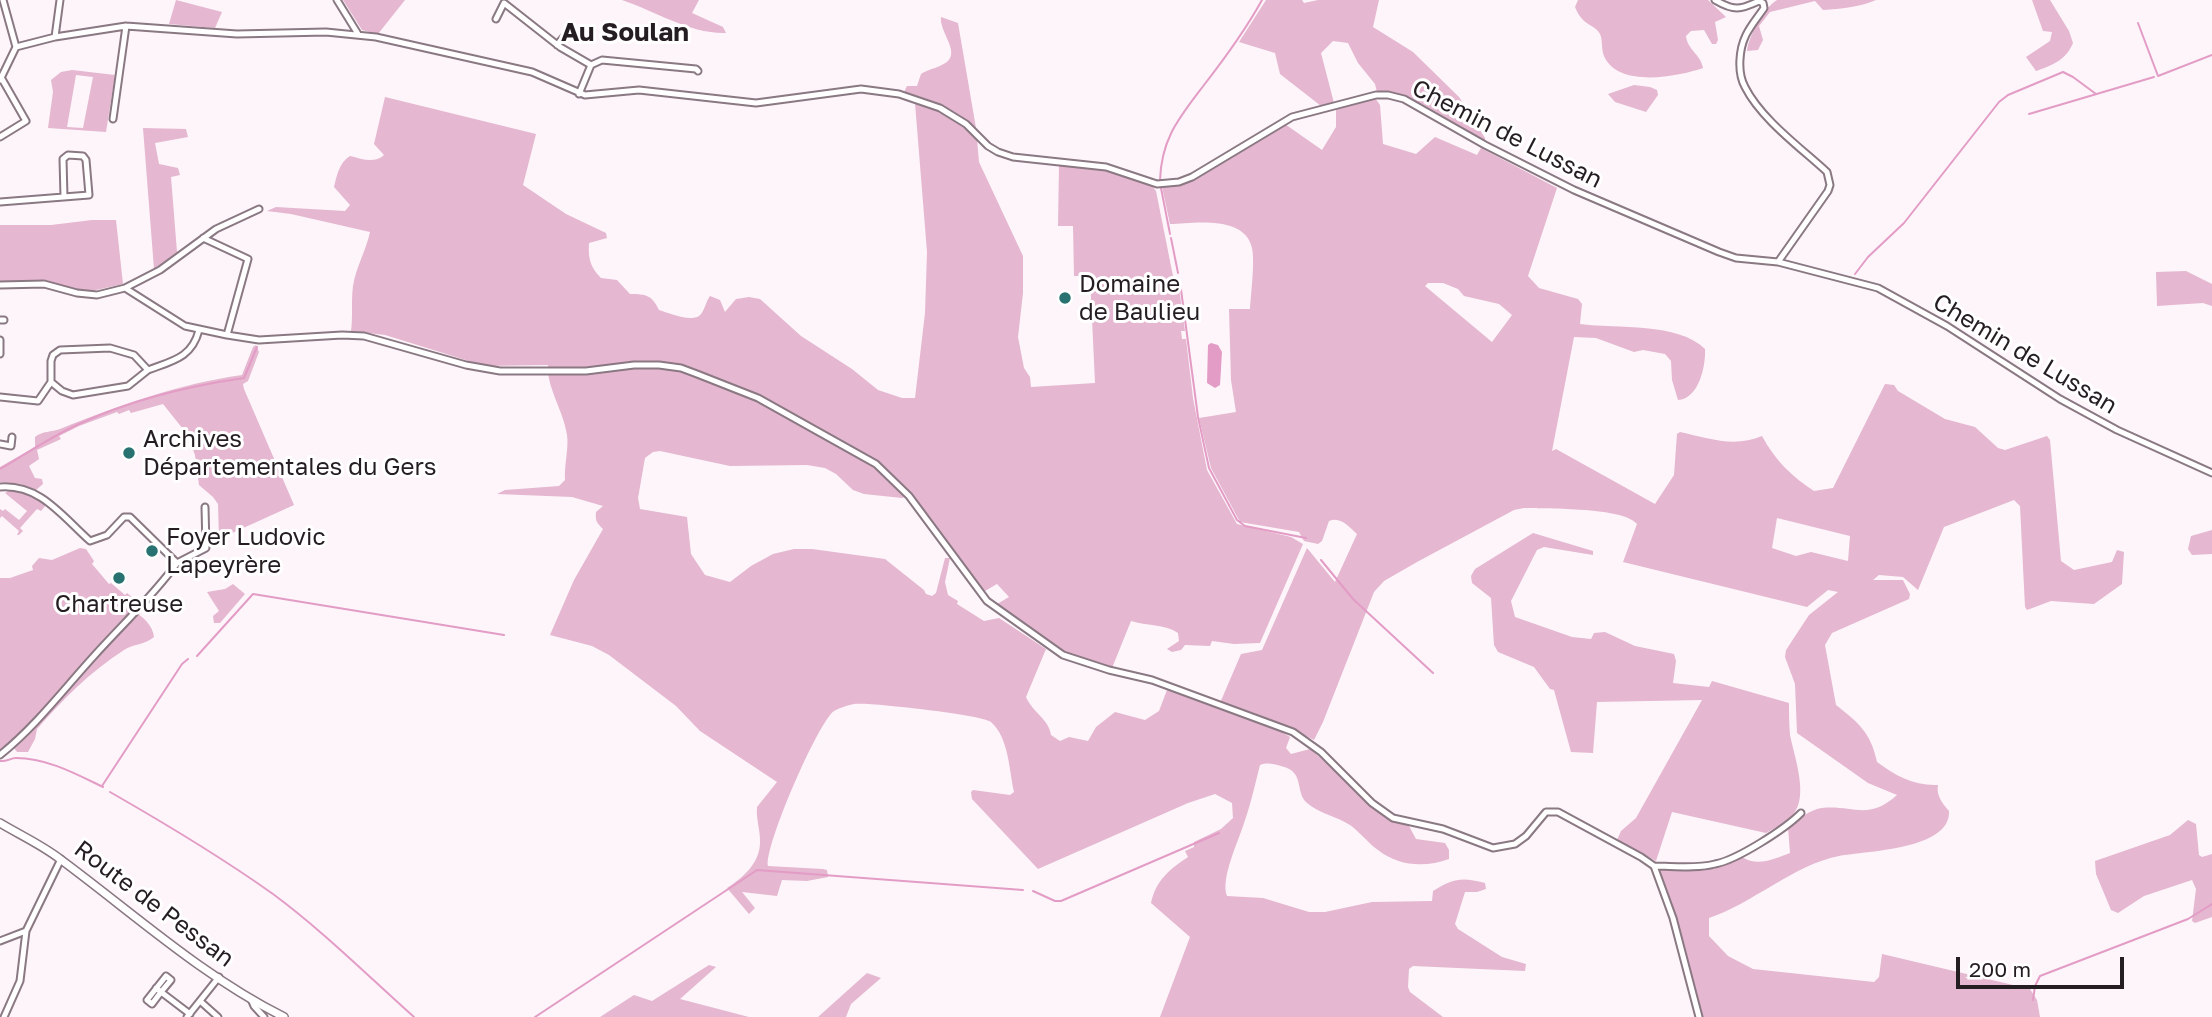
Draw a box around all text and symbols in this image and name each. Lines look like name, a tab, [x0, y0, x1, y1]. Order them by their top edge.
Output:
district label: Au Soulan	[561, 17, 689, 49]
street label: Chemin de Lussan	[1407, 74, 1607, 194]
place label: Domaine de Baulieu	[1079, 270, 1200, 326]
street label: Chemin de Lussan	[1928, 288, 2122, 420]
marker: Domaine de Baulieu	[1057, 290, 1073, 306]
place label: Archives Départementales du Gers	[143, 425, 437, 481]
marker: Archives Départementales du Gers	[121, 445, 137, 461]
place label: Foyer Ludovic Lapeyrère	[166, 523, 326, 579]
marker: Foyer Ludovic Lapeyrère	[144, 543, 160, 559]
marker: Chartreuse	[111, 570, 127, 586]
place label: Chartreuse	[55, 590, 183, 618]
street label: Route de Pessan	[69, 835, 239, 973]
scale bar	[1960, 944, 2128, 988]
text: 200 m	[1969, 956, 2031, 982]

